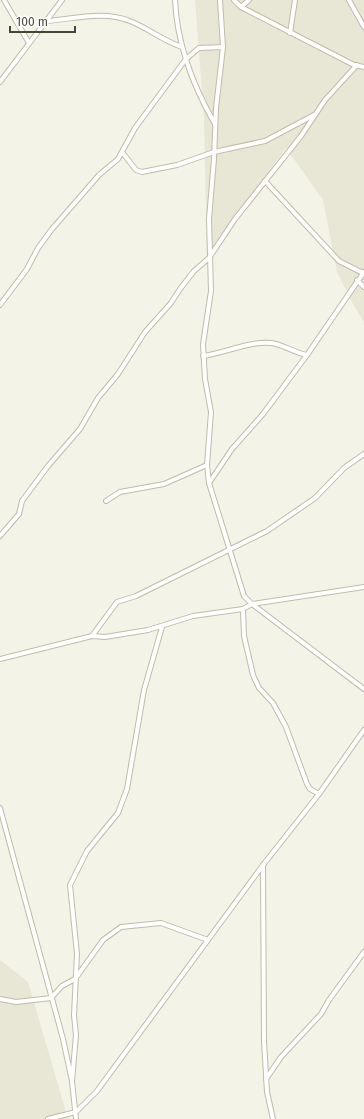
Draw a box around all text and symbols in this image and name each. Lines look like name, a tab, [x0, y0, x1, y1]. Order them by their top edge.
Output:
scale bar	[10, 8, 75, 34]
text: 100 m	[16, 15, 48, 29]

